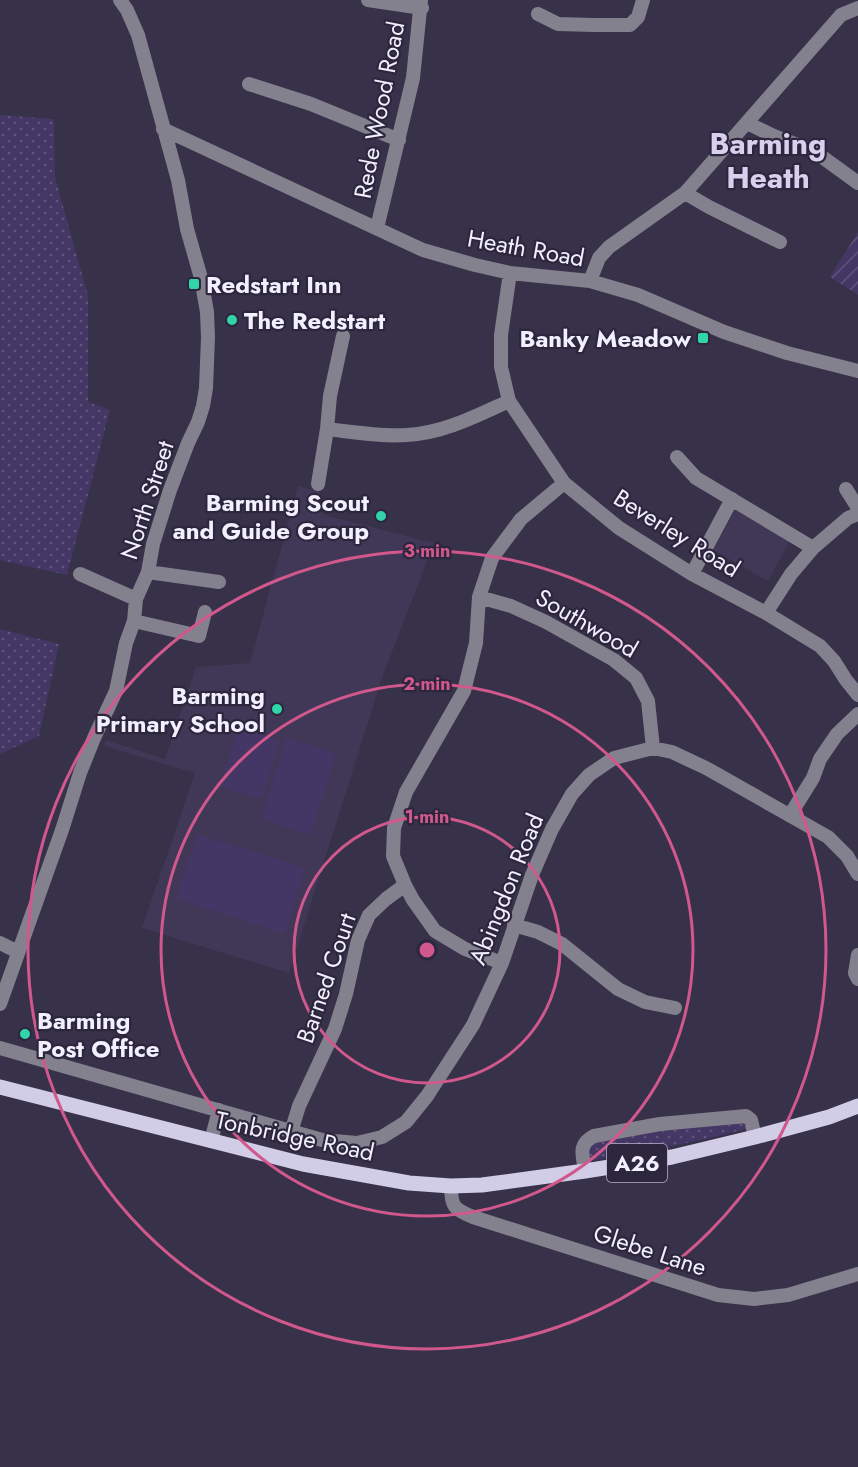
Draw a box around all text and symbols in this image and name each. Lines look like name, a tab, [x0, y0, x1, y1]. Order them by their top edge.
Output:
street label: Rede Wood Road	[345, 18, 413, 202]
district label: Barming Heath	[710, 122, 826, 199]
street label: Heath Road	[465, 220, 587, 276]
place label: Redstart Inn	[206, 267, 342, 302]
marker: Redstart Inn	[187, 277, 201, 291]
place label: The Redstart	[244, 303, 386, 338]
marker: The Redstart	[225, 313, 239, 327]
place label: Banky Meadow	[519, 321, 692, 356]
marker: Banky Meadow	[696, 331, 710, 345]
street label: North Street	[111, 436, 183, 564]
street label: Beverley Road	[607, 480, 747, 586]
place label: Barming Scout and Guide Group	[173, 485, 369, 548]
marker: Barming Scout and Guide Group	[374, 509, 388, 523]
text: 3 min	[404, 538, 450, 564]
street label: Southwood	[529, 580, 645, 666]
text: 2 min	[403, 671, 451, 697]
place label: Barming Primary School	[96, 678, 265, 741]
marker: Barming Primary School	[270, 702, 284, 716]
text: 1 min	[405, 804, 449, 830]
street label: Abingdon Road	[460, 808, 552, 970]
street label: Barned Court	[287, 908, 365, 1048]
centre of rings	[417, 940, 437, 960]
place label: Barming Post Office	[37, 1003, 160, 1066]
marker: Barming Post Office	[18, 1027, 32, 1041]
street label: Tonbridge Road	[212, 1102, 378, 1170]
road number: A26	[607, 1144, 667, 1182]
street label: Glebe Lane	[589, 1215, 711, 1285]

